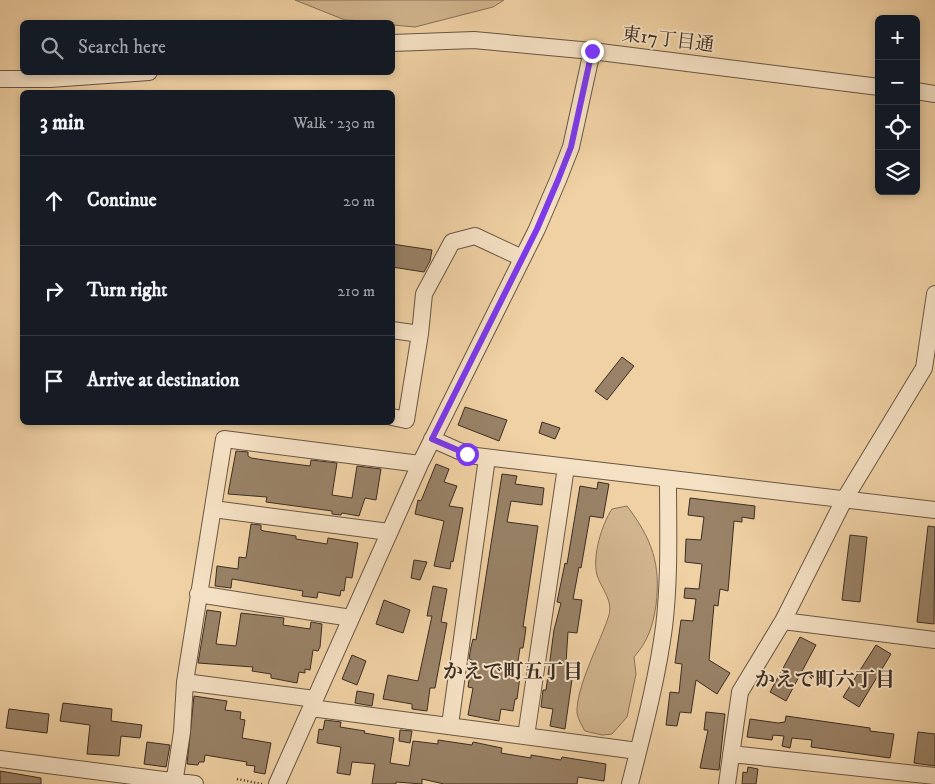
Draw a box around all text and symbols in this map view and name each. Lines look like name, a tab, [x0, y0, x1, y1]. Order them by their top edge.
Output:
map controls	[875, 15, 920, 195]
button: +	[875, 15, 920, 60]
search box	[20, 20, 395, 75]
street label: 東17丁目通	[620, 23, 716, 57]
icon: search	[38, 34, 66, 62]
text: Search here	[78, 36, 166, 59]
route end	[581, 40, 604, 63]
button: −	[875, 60, 920, 105]
button: locate	[875, 105, 920, 150]
text: 3 min	[40, 110, 85, 136]
text: Walk · 230 m	[293, 113, 375, 133]
button: layers	[875, 150, 920, 195]
icon: ahead	[40, 187, 68, 215]
text: Continue	[87, 189, 157, 212]
text: 20 m	[343, 191, 375, 211]
icon: right	[40, 277, 68, 305]
text: Turn right	[87, 279, 167, 302]
text: 210 m	[337, 281, 375, 301]
icon: arrive	[40, 367, 68, 395]
text: Arrive at destination	[87, 369, 239, 392]
route start	[456, 443, 479, 466]
district label: かえで町五丁目	[443, 660, 583, 685]
district label: かえで町六丁目	[755, 668, 895, 693]

